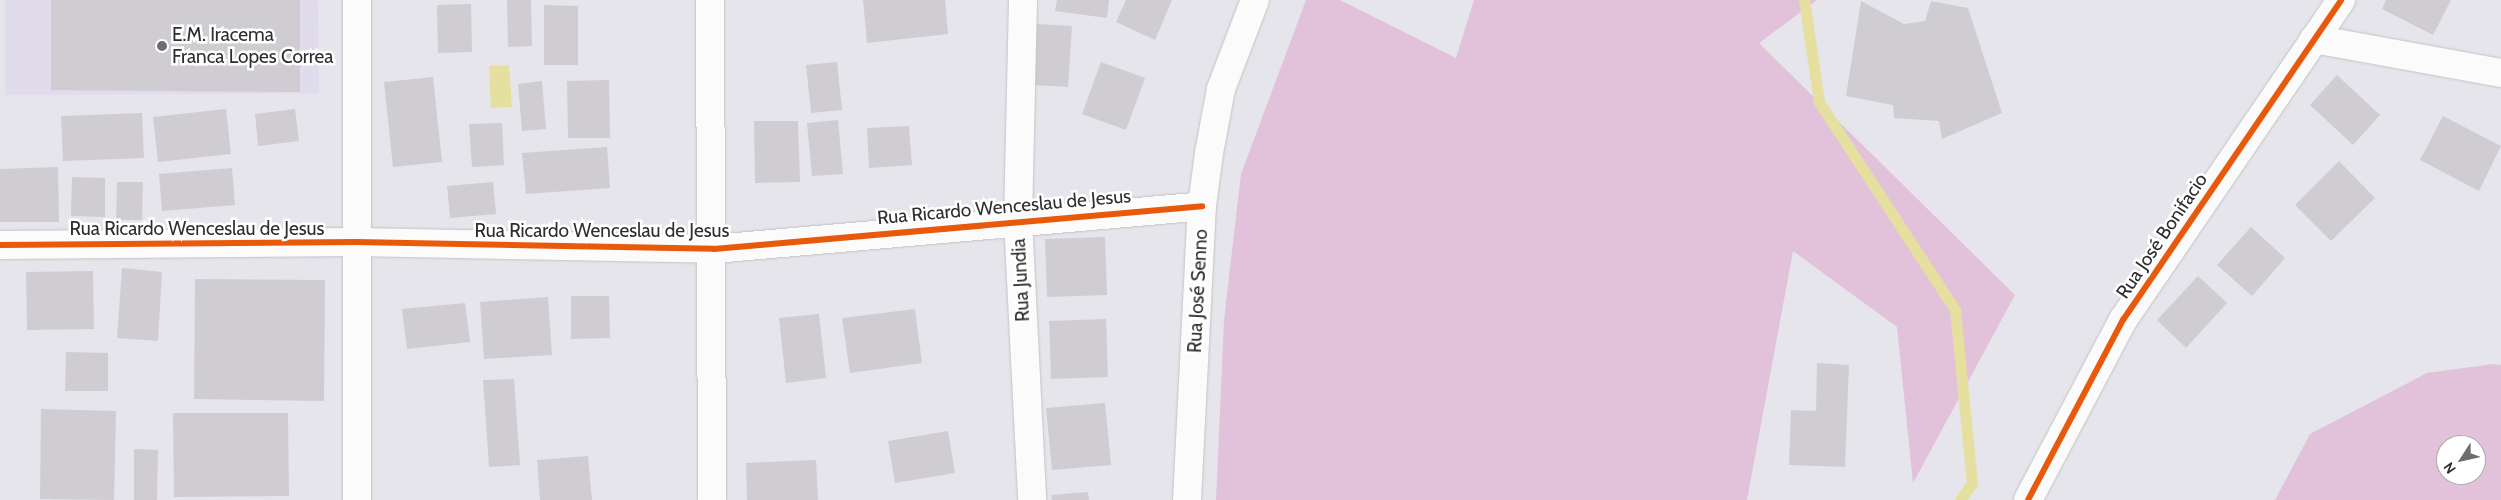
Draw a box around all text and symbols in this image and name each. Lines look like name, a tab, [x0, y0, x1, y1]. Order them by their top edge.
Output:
place label: E.M. Iracema Franca Lopes Correa	[172, 24, 333, 68]
marker: E.M. Iracema Franca Lopes Correa	[156, 40, 168, 52]
street label: Rua José Bonifacio	[2112, 169, 2212, 303]
street label: Rua Ricardo Wenceslau de Jesus	[876, 185, 1132, 229]
street label: Rua Ricardo Wenceslau de Jesus	[70, 218, 324, 240]
street label: Rua Ricardo Wenceslau de Jesus	[475, 220, 729, 242]
street label: Rua José Senno	[1183, 228, 1213, 354]
street label: Rua Jundia	[1007, 238, 1035, 322]
north arrow	[2436, 435, 2486, 485]
text: N	[2439, 459, 2460, 477]

